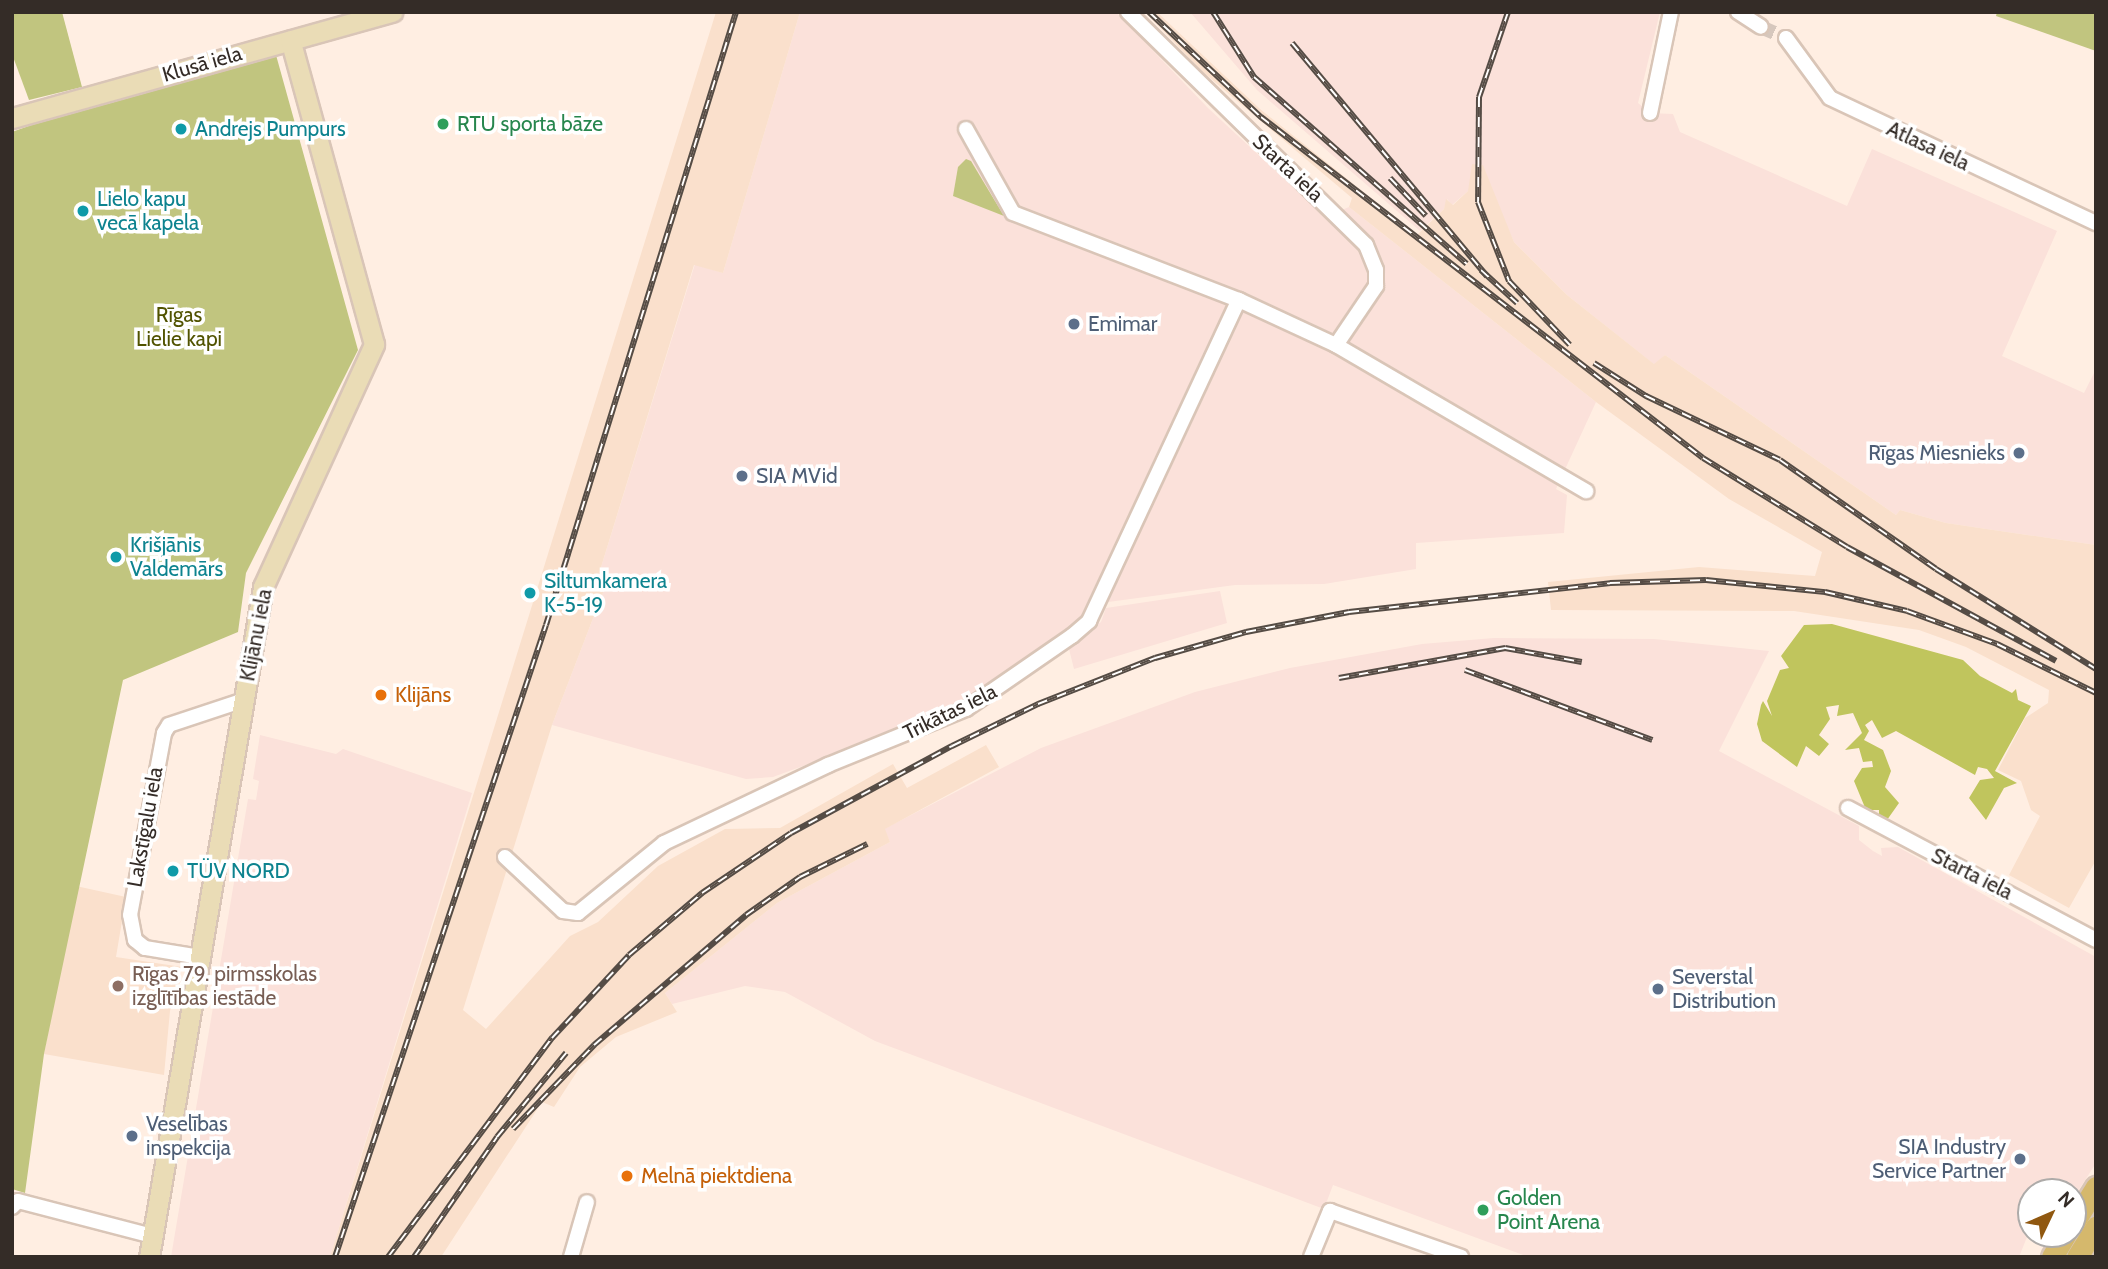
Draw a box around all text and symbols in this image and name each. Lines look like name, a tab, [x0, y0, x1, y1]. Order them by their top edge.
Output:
street label: Klusā iela	[159, 41, 245, 87]
place label: RTU sporta bāze	[457, 111, 603, 137]
place label: Andrejs Pumpurs	[195, 116, 346, 142]
marker: RTU sporta bāze	[435, 116, 451, 132]
street label: Atlasa iela	[1883, 116, 1973, 176]
marker: Andrejs Pumpurs	[173, 121, 189, 137]
street label: Starta iela	[1247, 129, 1329, 207]
place label: Lielo kapu vecā kapela	[97, 186, 199, 236]
marker: Lielo kapu vecā kapela	[75, 203, 91, 219]
park label: Rīgas Lielie kapi	[136, 302, 222, 352]
place label: Emimar	[1088, 311, 1157, 337]
marker: Emimar	[1066, 316, 1082, 332]
place label: Rīgas Miesnieks	[1868, 440, 2005, 466]
marker: Rīgas Miesnieks	[2011, 445, 2027, 461]
place label: SIA MVid	[756, 463, 838, 489]
marker: SIA MVid	[734, 468, 750, 484]
place label: Krišjānis Valdemārs	[130, 532, 223, 582]
marker: Krišjānis Valdemārs	[108, 549, 124, 565]
place label: Siltumkamera K-5-19	[544, 568, 667, 618]
marker: Siltumkamera K-5-19	[522, 585, 538, 601]
street label: Klijānu iela	[235, 587, 277, 683]
street label: Trikātas iela	[899, 679, 1001, 745]
place label: Klijāns	[395, 682, 451, 708]
marker: Klijāns	[373, 687, 389, 703]
street label: Lakstīgalu iela	[122, 765, 168, 889]
street label: Starta iela	[1927, 843, 2017, 905]
place label: TÜV NORD	[187, 858, 290, 884]
marker: TÜV NORD	[165, 863, 181, 879]
place label: Rīgas 79. pirmsskolas izglītības iestāde	[132, 961, 317, 1011]
place label: Severstal Distribution	[1672, 964, 1776, 1014]
marker: Rīgas 79. pirmsskolas izglītības iestāde	[110, 978, 126, 994]
marker: Severstal Distribution	[1650, 981, 1666, 997]
place label: Veselības inspekcija	[146, 1111, 231, 1161]
marker: Veselības inspekcija	[124, 1128, 140, 1144]
place label: SIA Industry Service Partner	[1872, 1134, 2006, 1184]
marker: SIA Industry Service Partner	[2012, 1151, 2028, 1167]
place label: Melnā piektdiena	[641, 1163, 792, 1189]
marker: Melnā piektdiena	[619, 1168, 635, 1184]
north arrow	[2017, 1178, 2087, 1248]
place label: Golden Point Arena	[1497, 1185, 1600, 1235]
text: N	[2053, 1187, 2079, 1212]
marker: Golden Point Arena	[1475, 1202, 1491, 1218]

